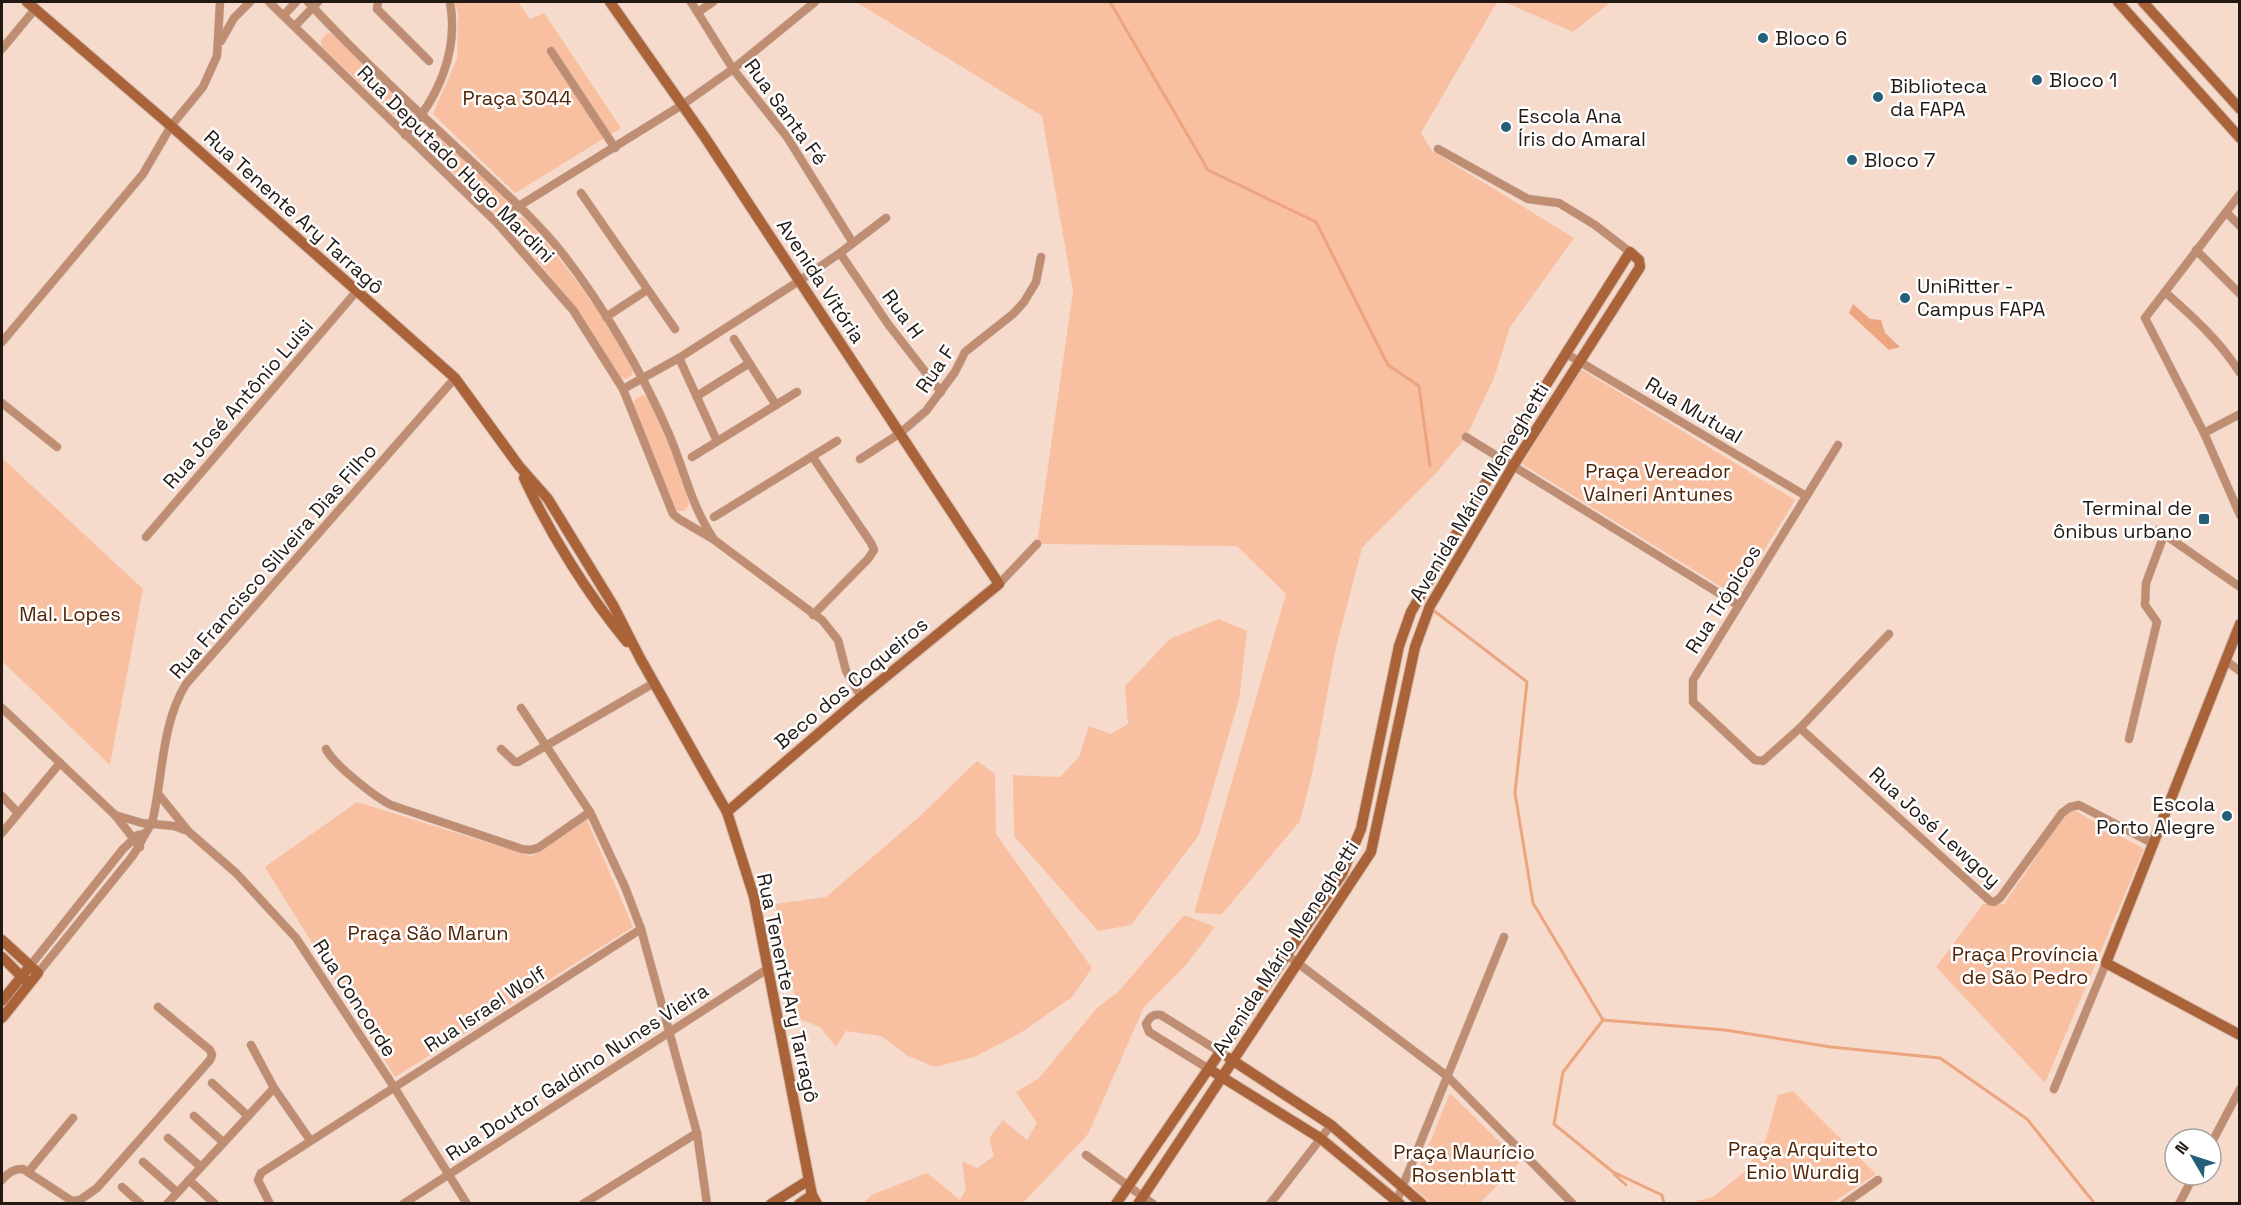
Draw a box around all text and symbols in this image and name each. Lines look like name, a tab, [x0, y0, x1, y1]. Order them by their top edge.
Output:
place label: Bloco 6	[1775, 25, 1847, 51]
marker: Bloco 6	[1756, 31, 1770, 45]
street label: Rua Santa Fé	[739, 54, 833, 170]
street label: Rua Deputado Hugo Mardini	[352, 60, 560, 268]
place label: Bloco 1	[2049, 67, 2117, 93]
place label: Biblioteca da FAPA	[1890, 73, 1987, 122]
marker: Bloco 1	[2030, 73, 2044, 87]
park label: Praça 3044	[463, 85, 571, 111]
marker: Biblioteca da FAPA	[1871, 90, 1885, 104]
place label: Escola Ana Íris do Amaral	[1518, 103, 1646, 152]
marker: Escola Ana Íris do Amaral	[1499, 120, 1513, 134]
street label: Rua Tenente Ary Tarragô	[198, 124, 390, 300]
place label: Bloco 7	[1864, 147, 1935, 173]
marker: Bloco 7	[1845, 153, 1859, 167]
street label: Avenida Vitória	[771, 214, 871, 348]
place label: UniRitter - Campus FAPA	[1917, 273, 2046, 322]
street label: Rua H	[876, 284, 930, 344]
marker: UniRitter - Campus FAPA	[1898, 291, 1912, 305]
street label: Rua José Antônio Luisi	[157, 314, 319, 494]
street label: Rua F	[910, 340, 961, 398]
street label: Rua Mutual	[1641, 371, 1747, 449]
street label: Avenida Mário Meneghetti	[1403, 378, 1555, 606]
street label: Rua Francisco Silveira Dias Filho	[164, 438, 382, 684]
park label: Praça Vereador Valneri Antunes	[1583, 458, 1733, 507]
place label: Terminal de ônibus urbano	[2053, 495, 2192, 544]
marker: Terminal de ônibus urbano	[2197, 512, 2211, 526]
street label: Rua Trópicos	[1679, 540, 1767, 658]
park label: Mal. Lopes	[19, 601, 121, 627]
street label: Beco dos Coqueiros	[769, 611, 933, 755]
street label: Rua José Lewgoy	[1864, 761, 2006, 893]
place label: Escola Porto Alegre	[2096, 791, 2215, 840]
marker: Escola Porto Alegre	[2220, 809, 2234, 823]
street label: Avenida Mário Meneghetti	[1206, 836, 1364, 1060]
street label: Rua Tenente Ary Tarragô	[751, 871, 825, 1105]
park label: Praça São Marun	[348, 920, 508, 946]
street label: Rua Concorde	[307, 934, 403, 1062]
park label: Praça Província de São Pedro	[1952, 941, 2098, 990]
street label: Rua Israel Wolf	[419, 960, 551, 1058]
street label: Rua Doutor Galdino Nunes Vieira	[441, 977, 713, 1167]
north arrow	[2163, 1127, 2223, 1187]
park label: Praça Arquiteto Enio Wurdig	[1728, 1136, 1878, 1185]
text: N	[2170, 1137, 2193, 1159]
park label: Praça Maurício Rosenblatt	[1393, 1139, 1535, 1188]

